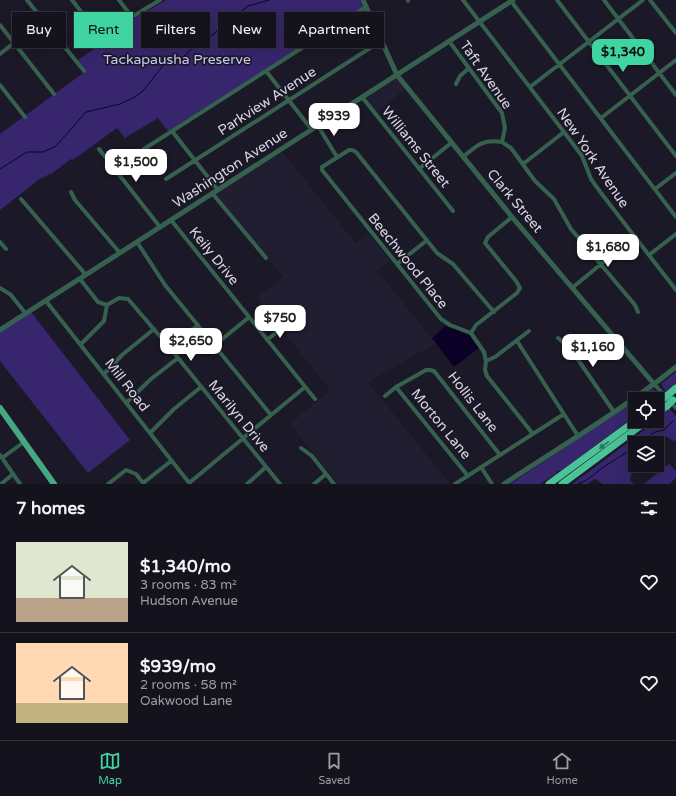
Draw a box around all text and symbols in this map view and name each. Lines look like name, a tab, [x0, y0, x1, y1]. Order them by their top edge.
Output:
chip: Buy	[12, 12, 66, 48]
chip: Rent	[74, 12, 133, 48]
chip: Filters	[141, 12, 210, 48]
chip: New	[218, 12, 276, 48]
chip: Apartment	[284, 12, 384, 48]
street label: Taft Avenue	[456, 38, 516, 112]
pin: $1,340	[590, 39, 656, 73]
text: $1,340	[601, 44, 645, 60]
park label: Tackapausha Preserve	[103, 51, 251, 68]
street label: Parkview Avenue	[215, 63, 319, 139]
pin: $939	[310, 103, 358, 137]
street label: Williams Street	[378, 103, 454, 191]
street label: New York Avenue	[553, 105, 633, 211]
text: $939	[318, 108, 350, 124]
street label: Washington Avenue	[169, 124, 291, 212]
pin: $1,500	[103, 149, 169, 183]
text: $1,500	[114, 154, 158, 170]
street label: Clark Street	[484, 166, 547, 237]
street label: Beechwood Place	[364, 210, 452, 312]
street label: Keily Drive	[185, 223, 243, 289]
pin: $1,680	[575, 234, 641, 268]
text: $1,680	[586, 239, 630, 255]
pin: $750	[256, 305, 304, 339]
text: $750	[264, 310, 296, 326]
pin: $2,650	[158, 328, 224, 362]
text: $2,650	[169, 333, 213, 349]
pin: $1,160	[560, 334, 626, 368]
text: $1,160	[571, 339, 615, 355]
street label: Mill Road	[101, 355, 153, 415]
street label: Hollis Lane	[444, 368, 502, 436]
street label: Marilyn Drive	[205, 376, 273, 456]
street label: Morton Lane	[407, 385, 475, 463]
map controls	[628, 392, 664, 472]
button: locate	[628, 392, 664, 428]
button: layers	[628, 436, 664, 472]
one-way arrow	[599, 441, 610, 449]
icon: filters	[638, 497, 660, 519]
text: 7 homes	[16, 498, 85, 519]
text: $1,340/mo	[140, 556, 231, 577]
icon: home	[48, 558, 96, 606]
icon: heart	[638, 571, 660, 593]
text: 3 rooms · 83 m²	[140, 577, 237, 593]
text: Hudson Avenue	[140, 593, 238, 609]
text: $939/mo	[140, 656, 216, 677]
icon: home	[48, 659, 96, 707]
icon: heart	[638, 672, 660, 694]
text: 2 rooms · 58 m²	[140, 677, 237, 693]
text: Oakwood Lane	[140, 693, 232, 709]
tab: Map	[98, 750, 122, 787]
tab: Saved	[318, 750, 350, 787]
tab: Home	[547, 750, 578, 787]

